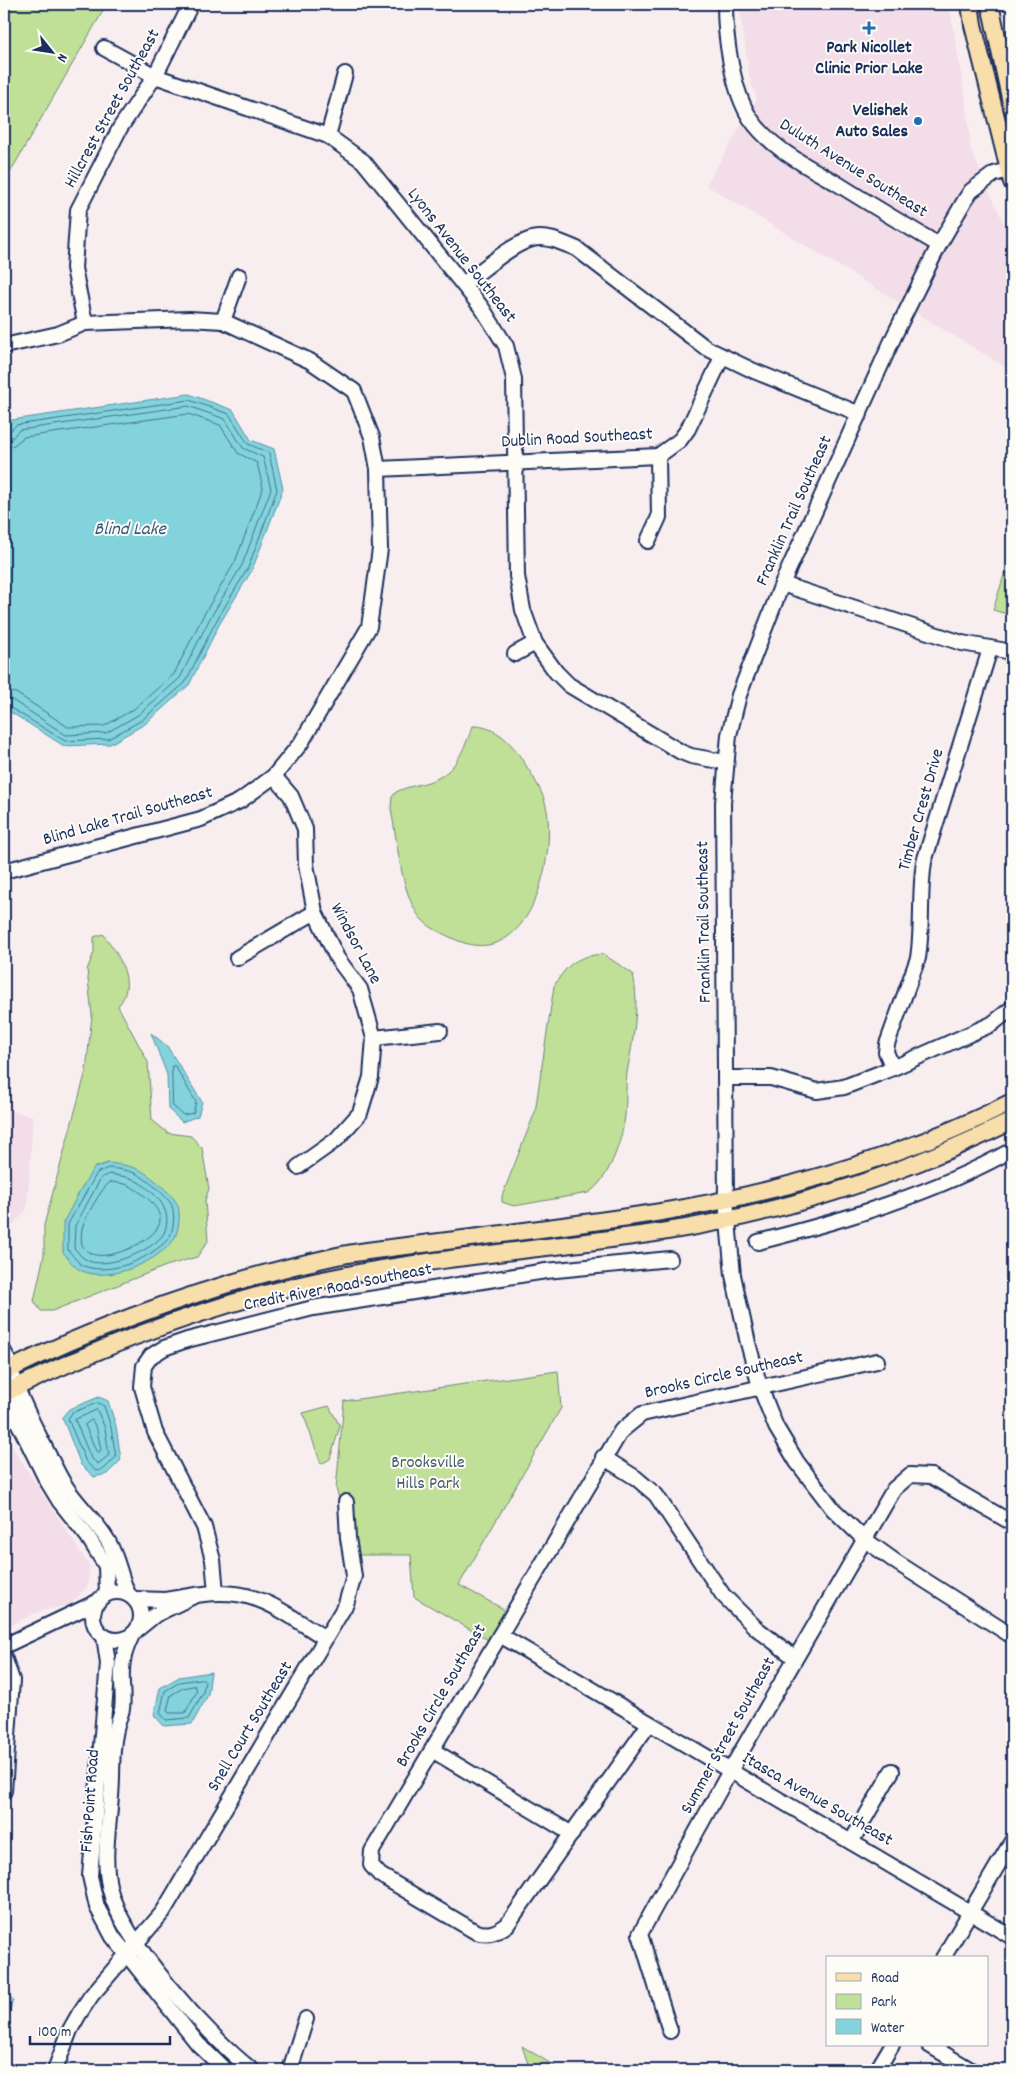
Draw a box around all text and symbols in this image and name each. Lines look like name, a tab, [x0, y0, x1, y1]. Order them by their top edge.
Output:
marker: Park Nicollet Clinic Prior Lake	[862, 21, 876, 35]
street label: Hillcrest Street Southeast	[59, 25, 167, 193]
north arrow	[28, 28, 78, 78]
place label: Park Nicollet Clinic Prior Lake	[815, 36, 923, 82]
text: N	[51, 50, 72, 66]
place label: Velishek Auto Sales	[835, 99, 909, 145]
street label: Duluth Avenue Southeast	[774, 113, 932, 225]
marker: Velishek Auto Sales	[912, 115, 924, 127]
street label: Lyons Avenue Southeast	[400, 183, 522, 329]
street label: Dublin Road Southeast	[501, 423, 654, 455]
street label: Franklin Trail Southeast	[751, 432, 840, 590]
water label: Blind Lake	[94, 517, 168, 544]
street label: Timber Crest Drive	[893, 746, 951, 874]
street label: Blind Lake Trail Southeast	[40, 781, 216, 853]
street label: Franklin Trail Southeast	[691, 840, 719, 1003]
street label: Windsor Lane	[323, 899, 387, 989]
street label: Credit River Road Southeast	[242, 1257, 435, 1319]
street label: Brooks Circle Southeast	[642, 1346, 806, 1406]
park label: Brooksville Hills Park	[391, 1451, 465, 1497]
street label: Brooks Circle Southeast	[391, 1619, 493, 1772]
street label: Summer Street Southeast	[675, 1653, 783, 1819]
street label: Snell Court Southeast	[202, 1657, 300, 1797]
street label: Itasca Avenue Southeast	[737, 1747, 897, 1854]
street label: Fish Point Road	[75, 1749, 107, 1853]
legend	[826, 1956, 988, 2046]
text: Road	[871, 1968, 899, 1990]
text: Park	[871, 1992, 897, 2014]
scale bar	[30, 2014, 170, 2046]
text: Water	[871, 2018, 905, 2040]
text: 100 m	[38, 2022, 71, 2044]

